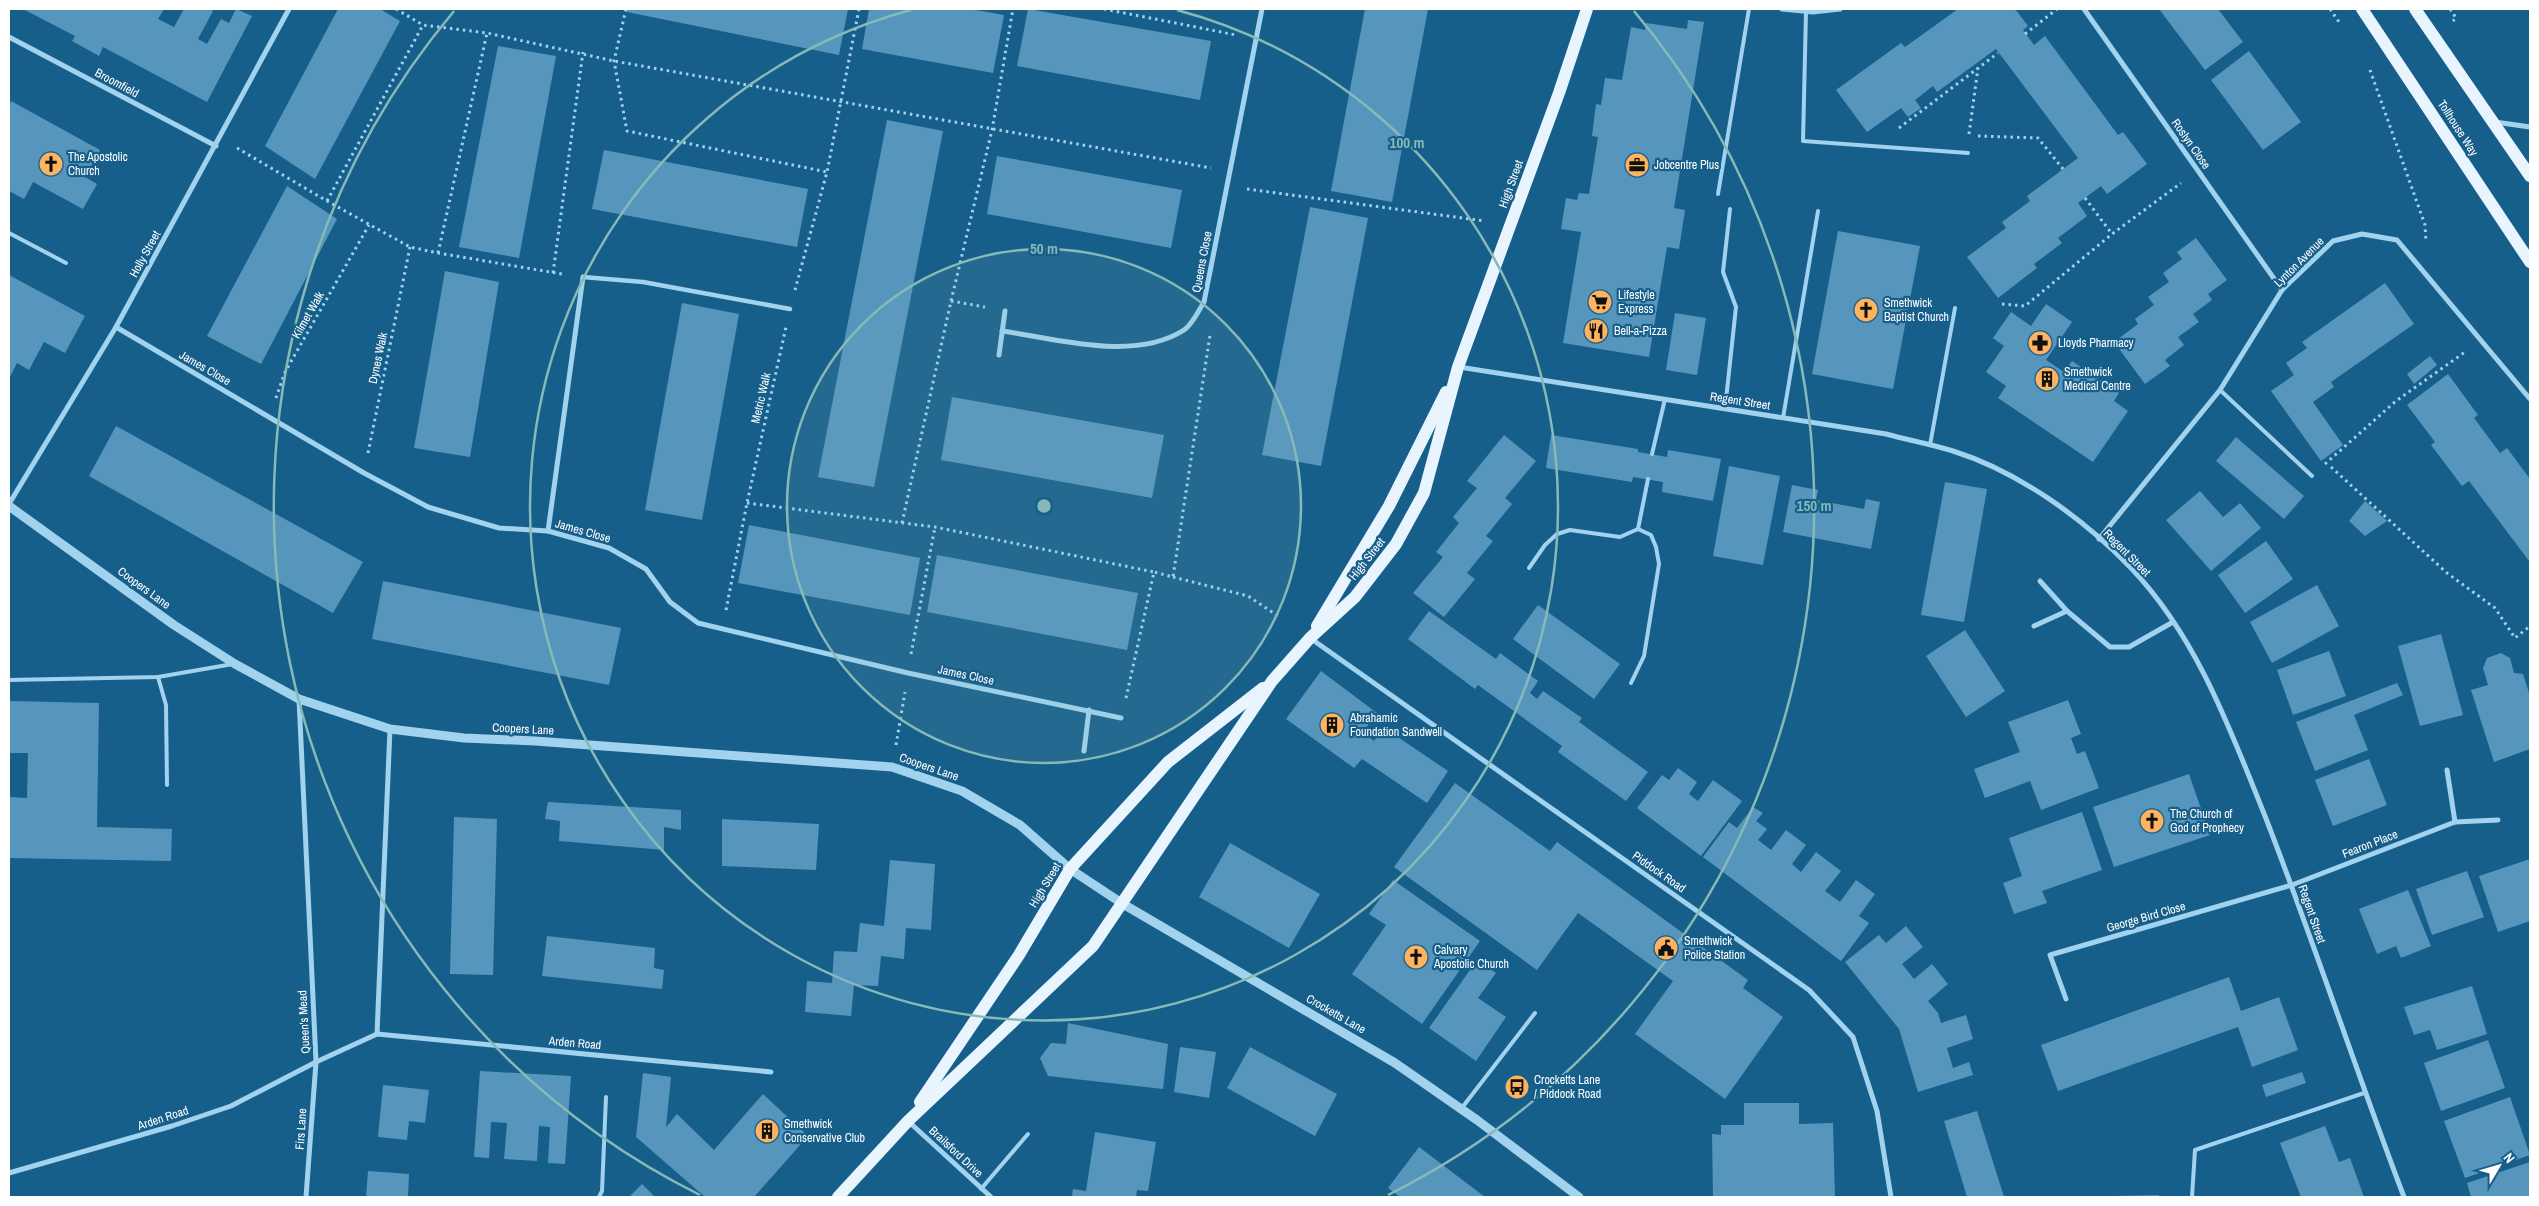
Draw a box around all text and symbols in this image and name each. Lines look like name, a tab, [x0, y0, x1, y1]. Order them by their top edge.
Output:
street label: Broomfield	[92, 65, 142, 101]
street label: Tollhouse Way	[2434, 97, 2482, 159]
street label: Roslyn Close	[2168, 116, 2214, 172]
text: 100 m	[1390, 132, 1424, 153]
place label: The Apostolic Church	[68, 149, 128, 179]
church icon: The Apostolic Church	[38, 151, 64, 177]
office icon: Jobcentre Plus	[1624, 152, 1650, 178]
place label: Jobcentre Plus	[1654, 157, 1719, 173]
street label: High Street	[1495, 158, 1527, 210]
street label: Holly Street	[126, 228, 164, 280]
street label: Queens Close	[1188, 230, 1216, 294]
street label: Lynton Avenue	[2271, 234, 2327, 290]
text: 50 m	[1030, 238, 1058, 259]
place label: Lifestyle Express	[1618, 287, 1655, 317]
street label: Kilmet Walk	[288, 288, 328, 342]
supermarket icon: Lifestyle Express	[1587, 289, 1613, 315]
place label: Smethwick Baptist Church	[1884, 295, 1949, 325]
church icon: Smethwick Baptist Church	[1853, 297, 1879, 323]
restaurant icon: Bell-a-Pizza	[1583, 318, 1609, 344]
place label: Bell-a-Pizza	[1614, 323, 1668, 339]
pharmacy icon: Lloyds Pharmacy	[2027, 330, 2053, 356]
street label: Dynes Walk	[365, 331, 391, 385]
place label: Lloyds Pharmacy	[2058, 335, 2134, 351]
street label: James Close	[176, 347, 234, 389]
place label: Smethwick Medical Centre	[2064, 364, 2131, 394]
building icon: Smethwick Medical Centre	[2034, 366, 2060, 392]
street label: Metric Walk	[747, 371, 775, 425]
street label: Regent Street	[1709, 388, 1771, 414]
text: 150 m	[1797, 495, 1831, 516]
centre of rings	[1035, 497, 1053, 515]
street label: James Close	[553, 515, 613, 547]
street label: Regent Street	[2100, 526, 2154, 580]
street label: High Street	[1345, 534, 1389, 584]
street label: Coopers Lane	[114, 563, 174, 613]
street label: James Close	[937, 661, 995, 689]
place label: Abrahamic Foundation Sandwell	[1349, 710, 1442, 740]
building icon: Abrahamic Foundation Sandwell	[1319, 712, 1345, 738]
street label: Coopers Lane	[492, 719, 554, 739]
street label: Coopers Lane	[897, 749, 961, 785]
place label: The Church of God of Prophecy	[2170, 806, 2244, 836]
church icon: The Church of God of Prophecy	[2139, 808, 2165, 834]
street label: Fearon Place	[2340, 826, 2400, 862]
street label: Piddock Road	[1629, 848, 1689, 896]
street label: High Street	[1025, 859, 1065, 910]
street label: Regent Street	[2295, 883, 2330, 946]
street label: George Bird Close	[2105, 898, 2187, 936]
place label: Smethwick Police Station	[1684, 933, 1745, 963]
public building icon: Smethwick Police Station	[1653, 935, 1679, 961]
place label: Calvary Apostolic Church	[1433, 942, 1509, 972]
church icon: Calvary Apostolic Church	[1403, 944, 1429, 970]
street label: Queen's Mead	[294, 990, 314, 1054]
street label: Crocketts Lane	[1303, 991, 1369, 1037]
street label: Arden Road	[547, 1033, 602, 1053]
place label: Crocketts Lane / Piddock Road	[1534, 1072, 1601, 1102]
bus stop icon: Crocketts Lane / Piddock Road	[1504, 1074, 1530, 1100]
street label: Arden Road	[135, 1102, 190, 1134]
street label: Firs Lane	[292, 1108, 310, 1150]
place label: Smethwick Conservative Club	[784, 1116, 865, 1146]
building icon: Smethwick Conservative Club	[754, 1118, 780, 1144]
street label: Brailsford Drive	[926, 1123, 986, 1181]
north arrow	[2474, 1141, 2524, 1191]
text: N	[2500, 1149, 2519, 1167]

